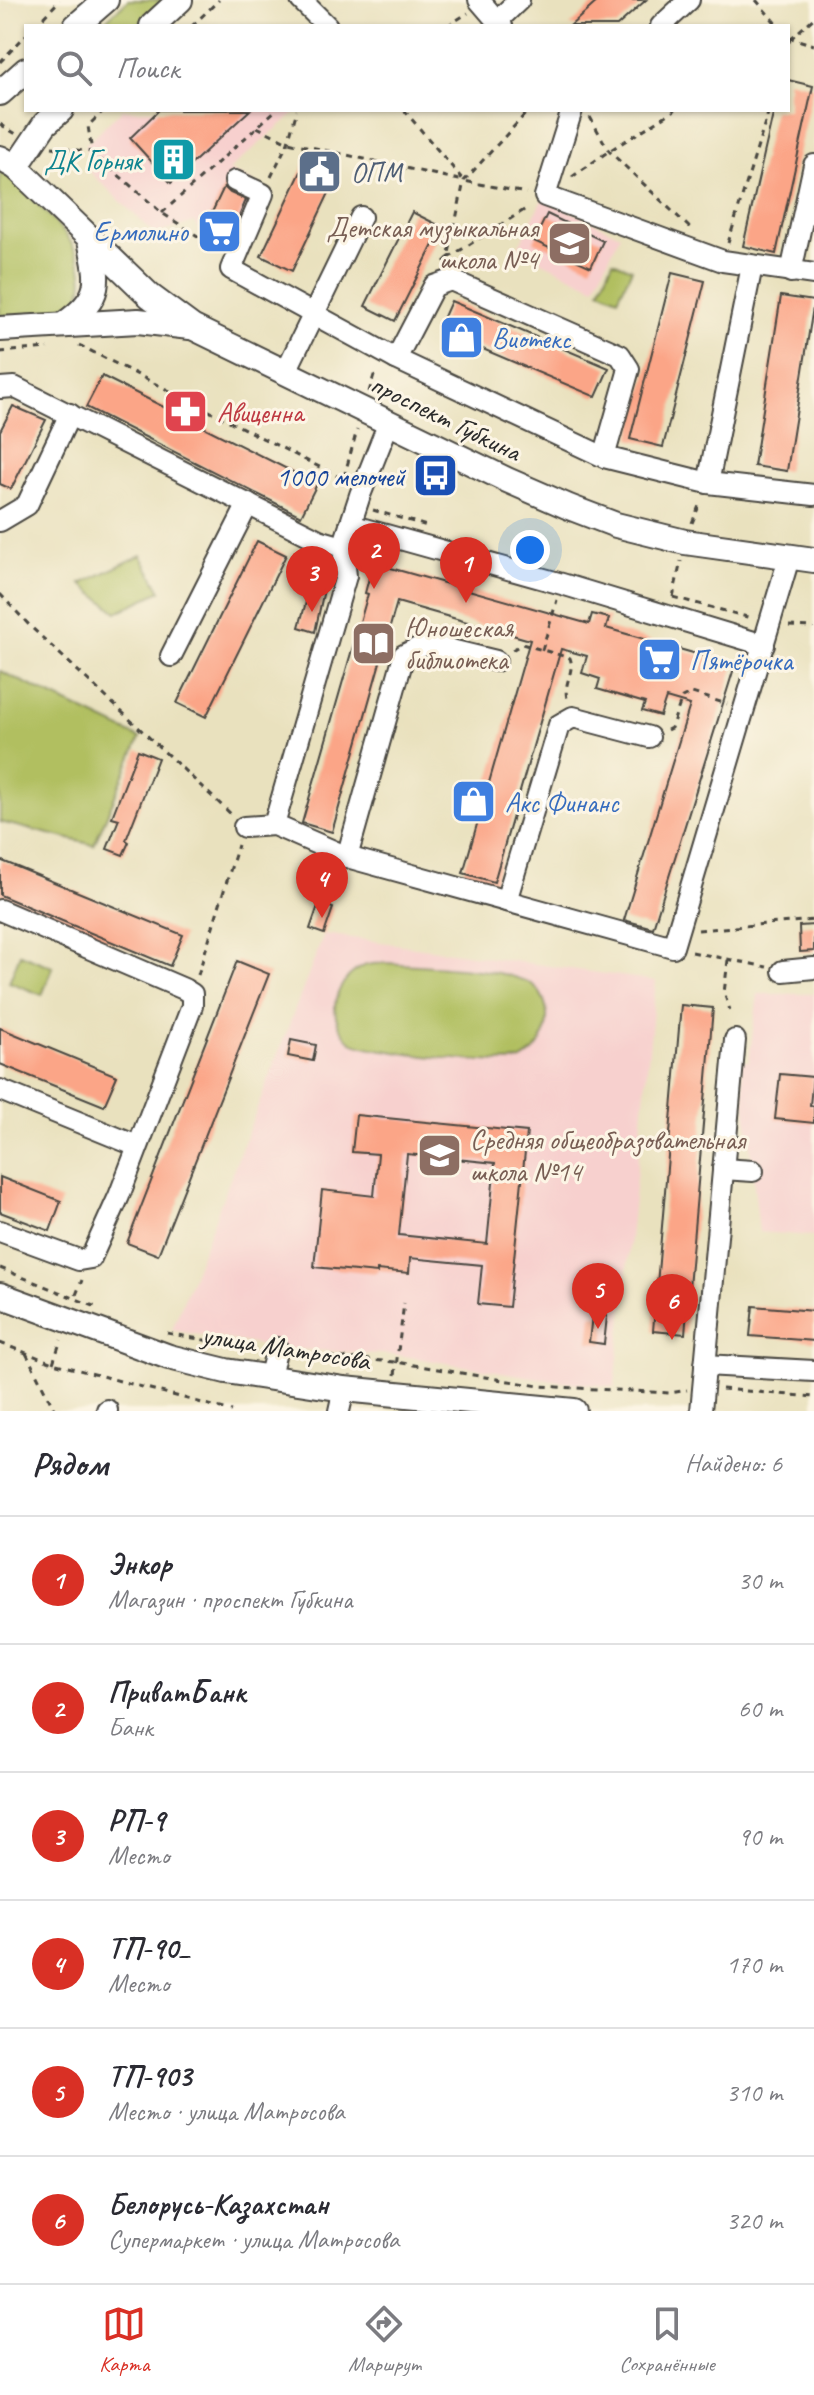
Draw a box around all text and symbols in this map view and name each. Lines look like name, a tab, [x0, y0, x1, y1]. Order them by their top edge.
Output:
search box	[24, 24, 790, 112]
icon: search	[52, 46, 96, 90]
text: Поиск	[116, 49, 179, 87]
building icon: ДК Горняк	[149, 136, 197, 184]
place label: ДК Горняк	[44, 143, 144, 178]
public building icon: ОПМ	[296, 148, 344, 196]
place label: ОПМ	[351, 155, 404, 190]
supermarket icon: Ермолино	[195, 207, 243, 255]
place label: Детская музыкальная школа №4	[326, 210, 540, 277]
place label: Ермолино	[94, 214, 190, 249]
school or university icon: Детская музыкальная школа №4	[545, 219, 593, 267]
shop icon: Виотекс	[437, 314, 485, 362]
place label: Виотекс	[492, 321, 572, 356]
street label: проспект Губкина	[365, 366, 528, 470]
pharmacy icon: Авиценна	[162, 388, 210, 436]
place label: Авиценна	[217, 395, 306, 430]
bus stop icon: 1000 мелочей	[412, 452, 460, 500]
place label: 1000 мелочей	[276, 459, 406, 494]
pin: 2	[348, 523, 400, 589]
your location	[510, 530, 550, 570]
pin: 1	[440, 537, 492, 603]
pin: 3	[286, 546, 338, 612]
place label: Юношеская библиотека	[405, 610, 514, 677]
library icon: Юношеская библиотека	[350, 619, 398, 667]
supermarket icon: Пятёрочка	[635, 636, 683, 684]
place label: Пятёрочка	[690, 643, 794, 678]
shop icon: Акс Финанс	[450, 778, 498, 826]
place label: Акс Финанс	[505, 785, 620, 820]
pin: 4	[296, 852, 348, 918]
place label: Средняя общеобразовательная школа №14	[470, 1122, 747, 1189]
school or university icon: Средняя общеобразовательная школа №14	[415, 1131, 463, 1179]
pin: 5	[572, 1263, 624, 1329]
pin: 6	[646, 1274, 698, 1340]
street label: улица Матросова	[197, 1317, 374, 1378]
text: Рядом	[32, 1442, 108, 1485]
text: Найдено: 6	[685, 1447, 782, 1480]
text: Энкор	[108, 1545, 172, 1583]
text: 1	[52, 1564, 64, 1597]
text: 30 m	[738, 1564, 782, 1597]
text: Магазин · проспект Губкина	[108, 1583, 352, 1616]
text: ПриватБанк	[108, 1673, 246, 1711]
text: 2	[52, 1692, 64, 1725]
text: 60 m	[738, 1692, 782, 1725]
text: Банк	[108, 1711, 153, 1744]
text: РП-9	[108, 1801, 165, 1839]
text: 3	[52, 1820, 64, 1853]
text: 90 m	[738, 1820, 782, 1853]
text: Место	[108, 1839, 170, 1872]
text: ТП-90_	[108, 1929, 191, 1967]
text: 4	[52, 1948, 64, 1981]
text: 170 m	[726, 1948, 782, 1981]
text: Место	[108, 1967, 170, 2000]
text: ТП-903	[108, 2057, 192, 2095]
text: 5	[52, 2076, 64, 2109]
text: 310 m	[726, 2076, 782, 2109]
text: Место · улица Матросова	[108, 2095, 344, 2128]
text: Белорусь-Казахстан	[108, 2185, 328, 2223]
text: 6	[52, 2204, 64, 2237]
text: 320 m	[726, 2204, 782, 2237]
text: Супермаркет · улица Матросова	[108, 2223, 399, 2256]
tab: Карта	[99, 2302, 150, 2378]
tab: Маршрут	[348, 2302, 421, 2378]
tab: Сохранённые	[619, 2302, 715, 2378]

